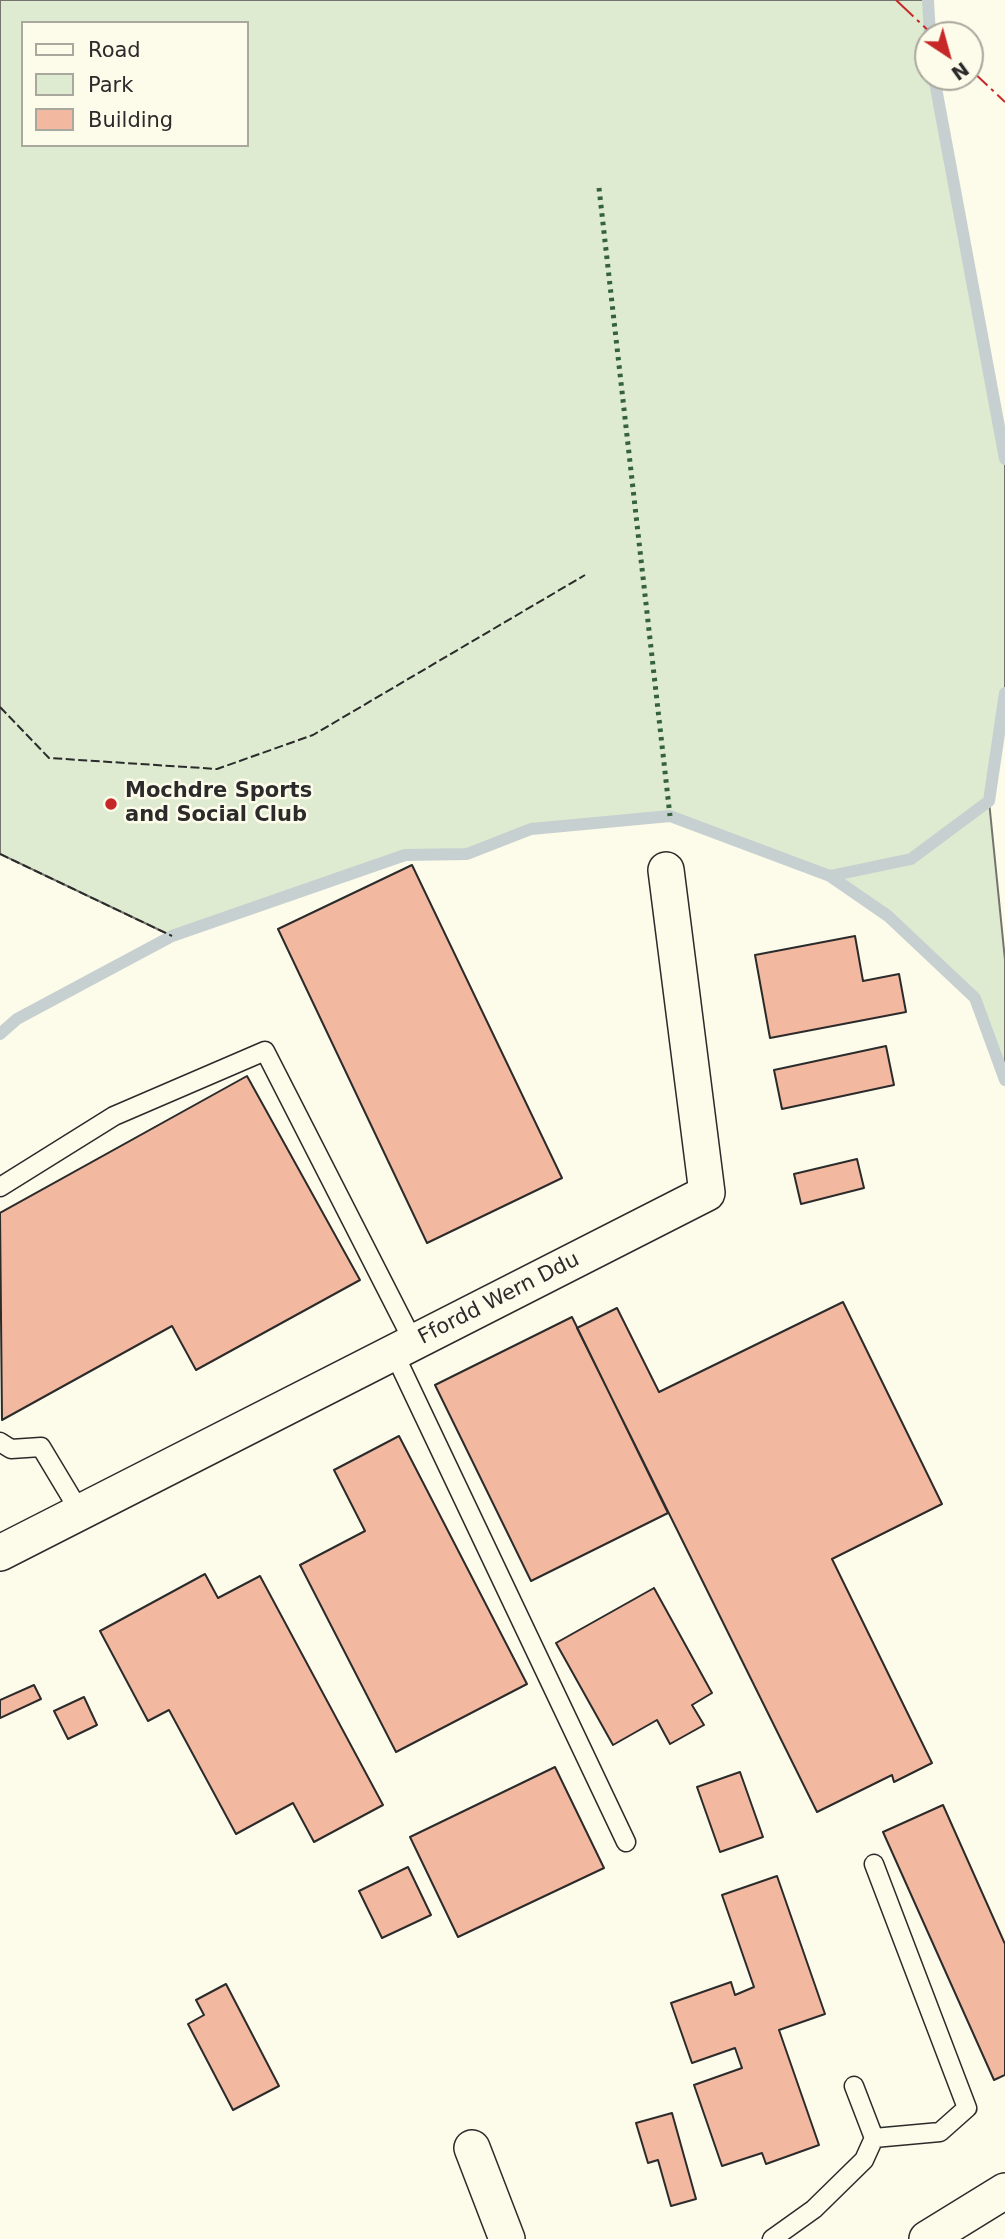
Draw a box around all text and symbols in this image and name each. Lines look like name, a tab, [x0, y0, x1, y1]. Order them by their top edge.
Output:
legend	[21, 21, 248, 147]
north arrow	[914, 21, 984, 91]
text: Road	[88, 38, 141, 62]
text: N	[947, 58, 973, 85]
text: Park	[88, 73, 133, 97]
text: Building	[88, 108, 173, 132]
place label: Mochdre Sports and Social Club	[125, 779, 312, 829]
marker: Mochdre Sports and Social Club	[103, 796, 119, 812]
street label: Ffordd Wern Ddu	[414, 1247, 584, 1351]

